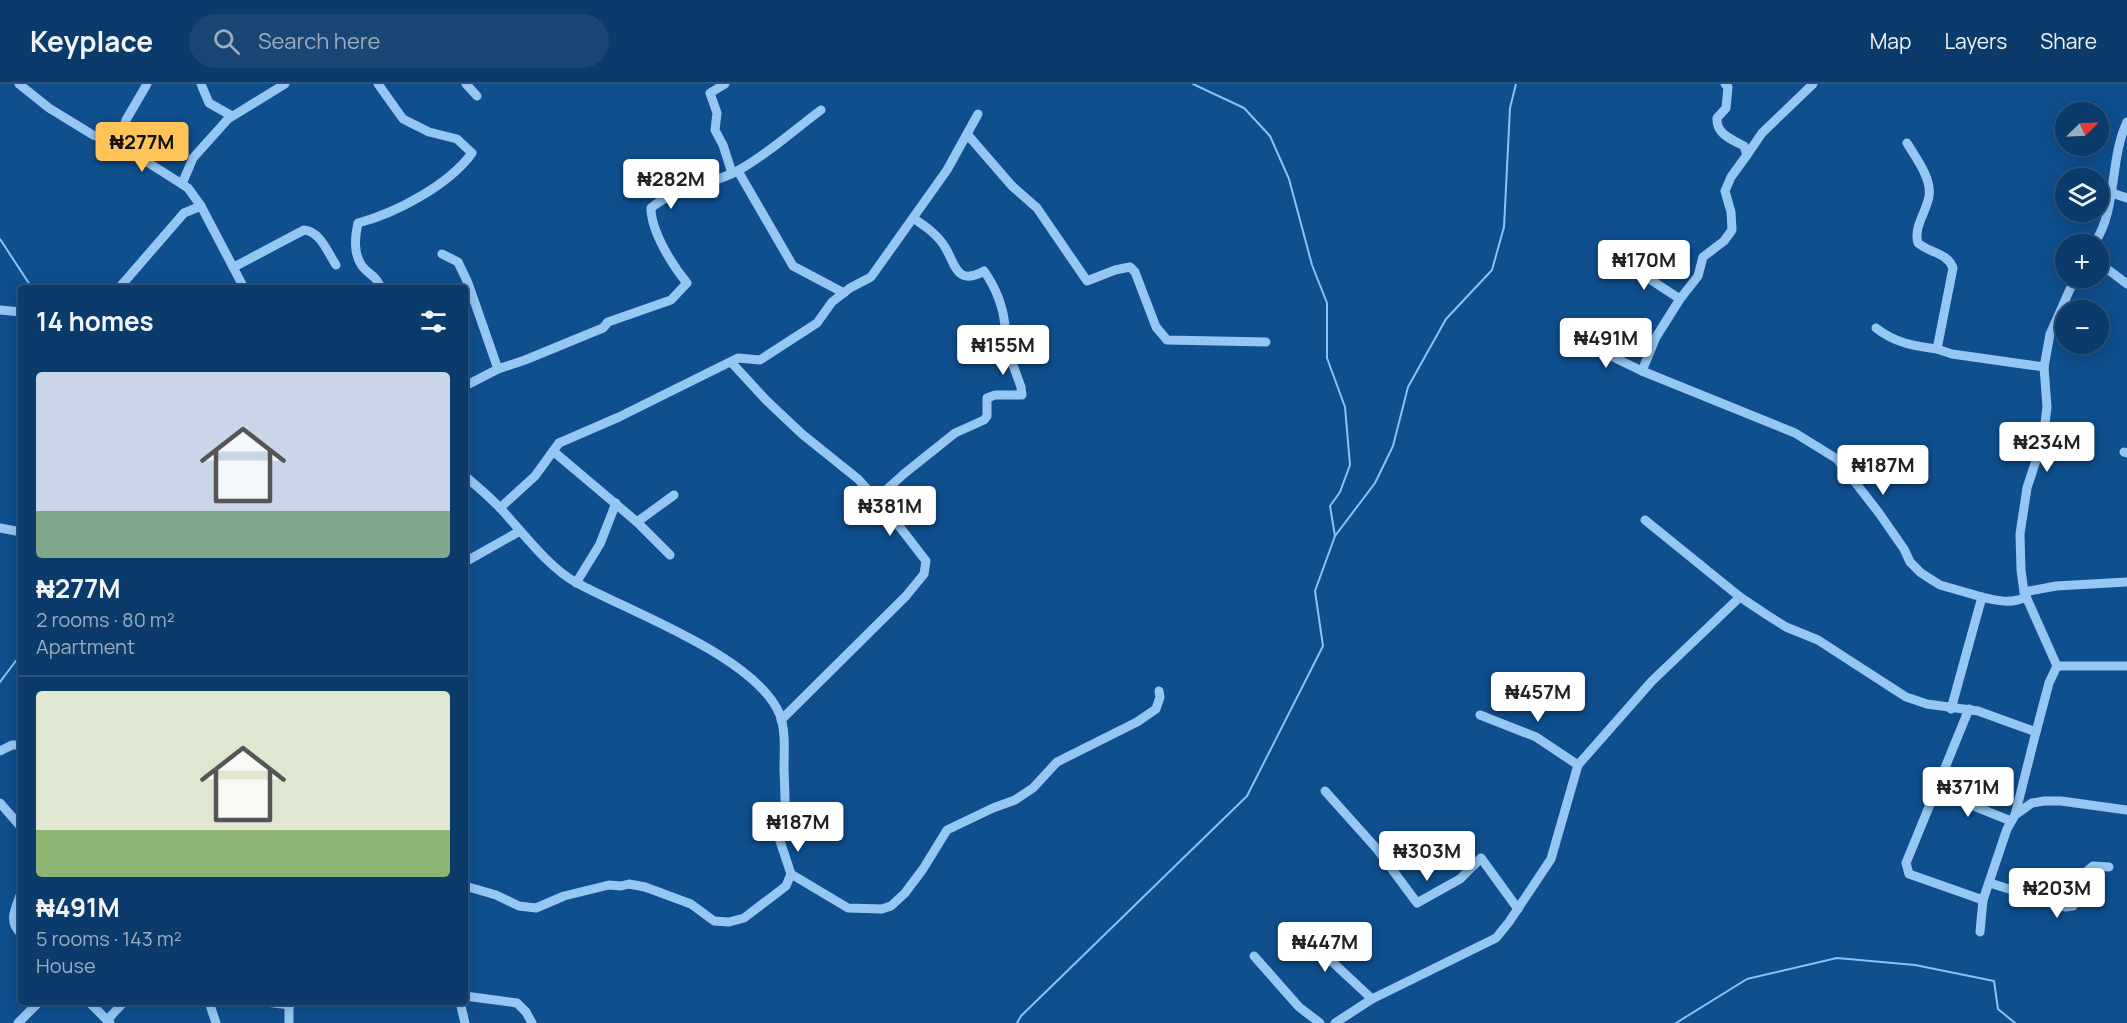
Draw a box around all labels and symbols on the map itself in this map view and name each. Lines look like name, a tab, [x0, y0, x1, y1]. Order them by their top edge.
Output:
north arrow	[2055, 102, 2109, 156]
pin: ₦277M	[100, 122, 184, 173]
pin: ₦282M	[629, 159, 713, 210]
pin: ₦170M	[1602, 240, 1686, 291]
pin: ₦491M	[1564, 318, 1648, 369]
pin: ₦155M	[961, 325, 1045, 376]
pin: ₦234M	[2005, 422, 2089, 473]
pin: ₦187M	[1841, 445, 1925, 496]
pin: ₦381M	[848, 486, 932, 537]
pin: ₦457M	[1496, 672, 1580, 723]
pin: ₦371M	[1926, 767, 2010, 818]
pin: ₦187M	[756, 802, 840, 853]
pin: ₦303M	[1385, 831, 1469, 882]
pin: ₦203M	[2015, 868, 2099, 919]
pin: ₦447M	[1283, 922, 1367, 973]

